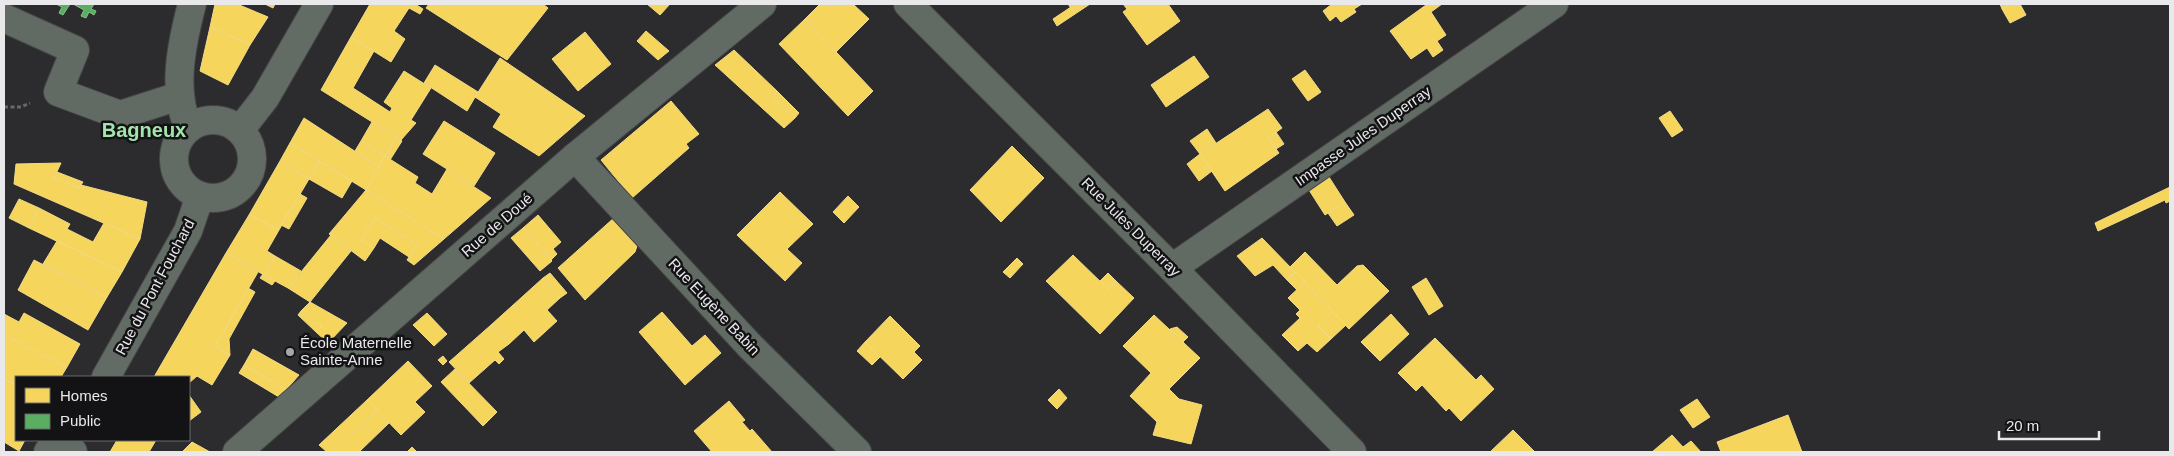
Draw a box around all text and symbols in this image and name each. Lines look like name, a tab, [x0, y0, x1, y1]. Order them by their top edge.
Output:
street label: Impasse Jules Duperray	[1292, 82, 1434, 189]
district label: Bagneux	[102, 119, 186, 141]
street label: Rue Jules Duperray	[1078, 174, 1185, 280]
street label: Rue de Doué	[458, 189, 536, 260]
street label: Rue du Pont Fouchard	[112, 216, 197, 357]
street label: Rue Eugène Babin	[665, 255, 764, 359]
place label: École Maternelle Sainte-Anne	[300, 334, 412, 368]
marker: École Maternelle Sainte-Anne	[284, 346, 296, 358]
legend	[15, 376, 190, 441]
text: Homes	[60, 387, 108, 404]
scale bar	[1999, 408, 2099, 440]
text: Public	[60, 412, 101, 429]
text: 20 m	[2006, 417, 2039, 434]

